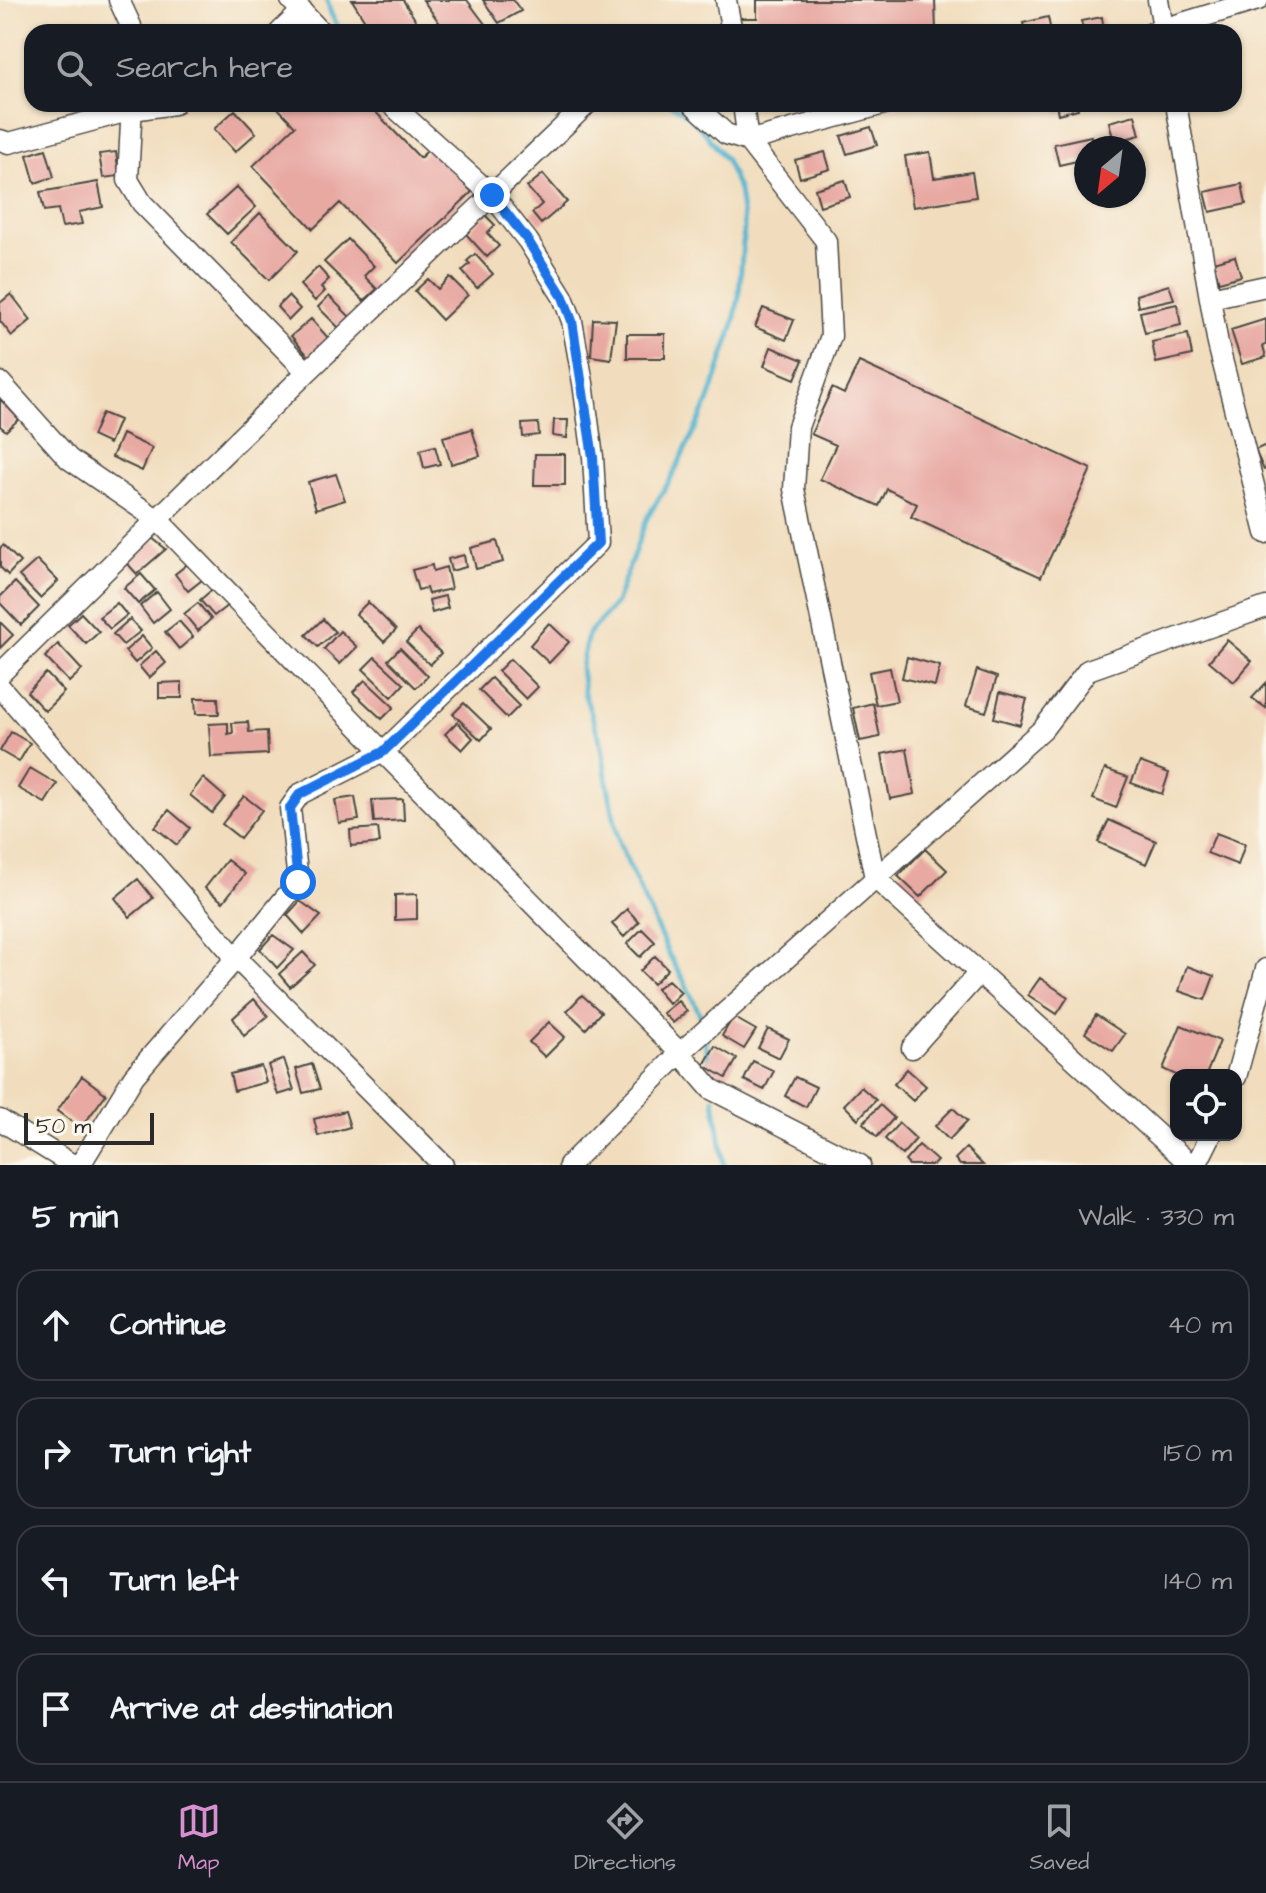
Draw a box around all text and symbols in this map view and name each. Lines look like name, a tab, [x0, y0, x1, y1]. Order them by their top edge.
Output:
search box	[24, 24, 1242, 112]
icon: search	[52, 46, 96, 90]
text: Search here	[116, 47, 293, 89]
north arrow	[1074, 136, 1146, 208]
route end	[474, 177, 510, 213]
route start	[280, 864, 316, 900]
map controls	[1170, 1069, 1242, 1141]
button: locate	[1170, 1069, 1242, 1141]
scale bar	[24, 1109, 154, 1145]
text: 50 m	[36, 1111, 91, 1142]
text: 5 min	[32, 1193, 118, 1241]
text: Walk · 330 m	[1078, 1199, 1234, 1235]
icon: ahead	[34, 1303, 78, 1347]
text: Continue	[110, 1304, 226, 1346]
text: 40 m	[1167, 1307, 1232, 1343]
icon: right	[34, 1431, 78, 1475]
text: Turn right	[110, 1432, 251, 1474]
text: 150 m	[1163, 1435, 1232, 1471]
icon: left	[34, 1559, 78, 1603]
text: Turn left	[110, 1560, 238, 1602]
text: 140 m	[1164, 1563, 1232, 1599]
icon: arrive	[34, 1687, 78, 1731]
text: Arrive at destination	[110, 1688, 392, 1730]
tab: Map	[177, 1799, 221, 1878]
tab: Directions	[574, 1799, 676, 1878]
tab: Saved	[1029, 1799, 1089, 1878]

